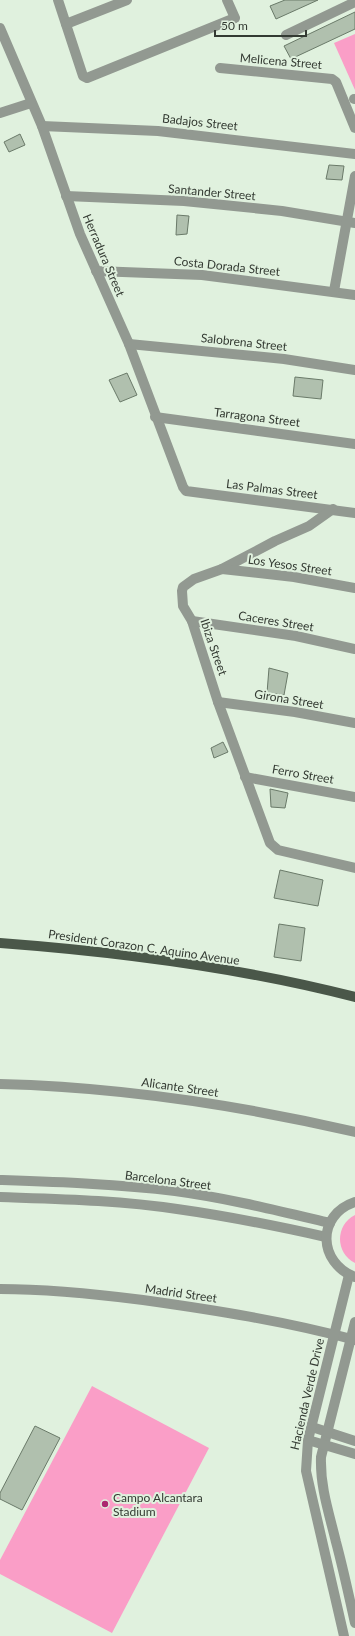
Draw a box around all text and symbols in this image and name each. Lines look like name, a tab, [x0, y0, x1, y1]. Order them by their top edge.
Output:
scale bar	[215, 12, 306, 38]
text: 50 m	[221, 18, 248, 33]
street label: Melicena Street	[239, 50, 323, 72]
street label: Badajos Street	[161, 111, 239, 133]
street label: Santander Street	[168, 181, 257, 203]
street label: Herradura Street	[80, 211, 128, 299]
street label: Costa Dorada Street	[173, 253, 282, 279]
street label: Salobrena Street	[200, 330, 289, 354]
street label: Tarragona Street	[213, 404, 302, 430]
street label: Las Palmas Street	[225, 476, 319, 502]
street label: Los Yesos Street	[247, 552, 334, 578]
street label: Caceres Street	[237, 608, 316, 634]
street label: Ibiza Street	[197, 617, 231, 678]
street label: Girona Street	[253, 686, 325, 712]
street label: Ferro Street	[271, 761, 336, 787]
street label: President Corazon C. Aquino Avenue	[47, 926, 241, 968]
street label: Alicante Street	[141, 1074, 220, 1100]
street label: Barcelona Street	[124, 1167, 213, 1193]
street label: Madrid Street	[144, 1281, 219, 1306]
street label: Hacienda Verde Drive	[287, 1337, 327, 1451]
place label: Campo Alcantara Stadium	[113, 1490, 203, 1519]
marker: Campo Alcantara Stadium	[100, 1499, 110, 1509]

